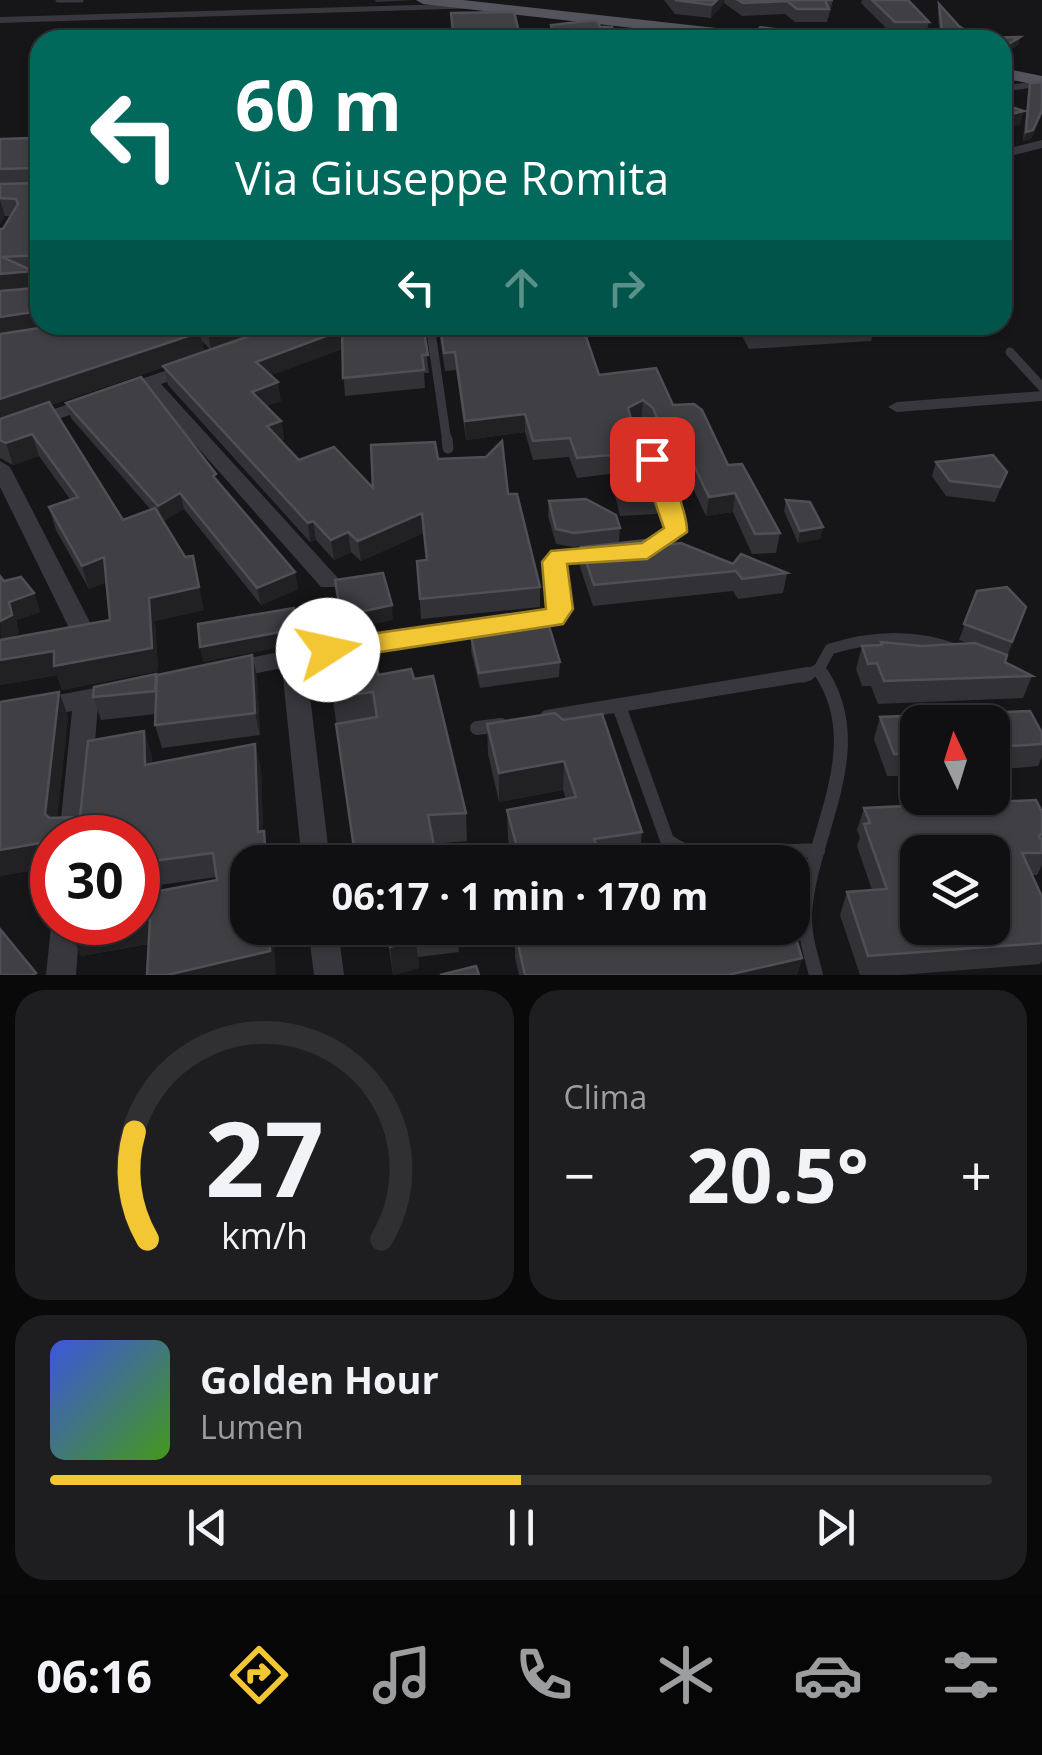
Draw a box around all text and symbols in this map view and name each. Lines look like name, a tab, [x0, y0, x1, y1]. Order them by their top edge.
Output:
text: 60 m	[235, 56, 402, 152]
icon: left	[70, 70, 200, 200]
text: Via Giuseppe Romita	[235, 147, 669, 208]
icon: left	[389, 260, 444, 315]
icon: ahead	[494, 260, 549, 315]
icon: right	[599, 260, 654, 315]
pin	[610, 417, 695, 502]
icon: arrive	[625, 432, 680, 487]
position arrow	[276, 598, 380, 702]
north arrow	[900, 705, 1010, 815]
map controls	[900, 705, 1010, 945]
speed limit sign: 30	[30, 815, 160, 945]
button: layers	[900, 835, 1010, 945]
text: 06:17 · 1 min · 170 m	[332, 869, 708, 921]
text: Clima	[564, 1075, 647, 1118]
text: 27	[205, 1086, 324, 1227]
text: 20.5°	[687, 1123, 869, 1225]
text: −	[564, 1137, 595, 1212]
text: +	[961, 1137, 992, 1212]
text: km/h	[221, 1211, 308, 1259]
text: Golden Hour	[200, 1353, 439, 1405]
text: Lumen	[200, 1405, 304, 1448]
icon: previous	[180, 1500, 235, 1555]
icon: pause	[494, 1500, 549, 1555]
icon: next	[808, 1500, 863, 1555]
icon: directions	[224, 1640, 294, 1710]
icon: music	[367, 1640, 437, 1710]
icon: phone	[509, 1640, 579, 1710]
icon: climate	[651, 1640, 721, 1710]
icon: car	[793, 1640, 863, 1710]
icon: filters	[936, 1640, 1006, 1710]
text: 06:16	[36, 1645, 152, 1706]

